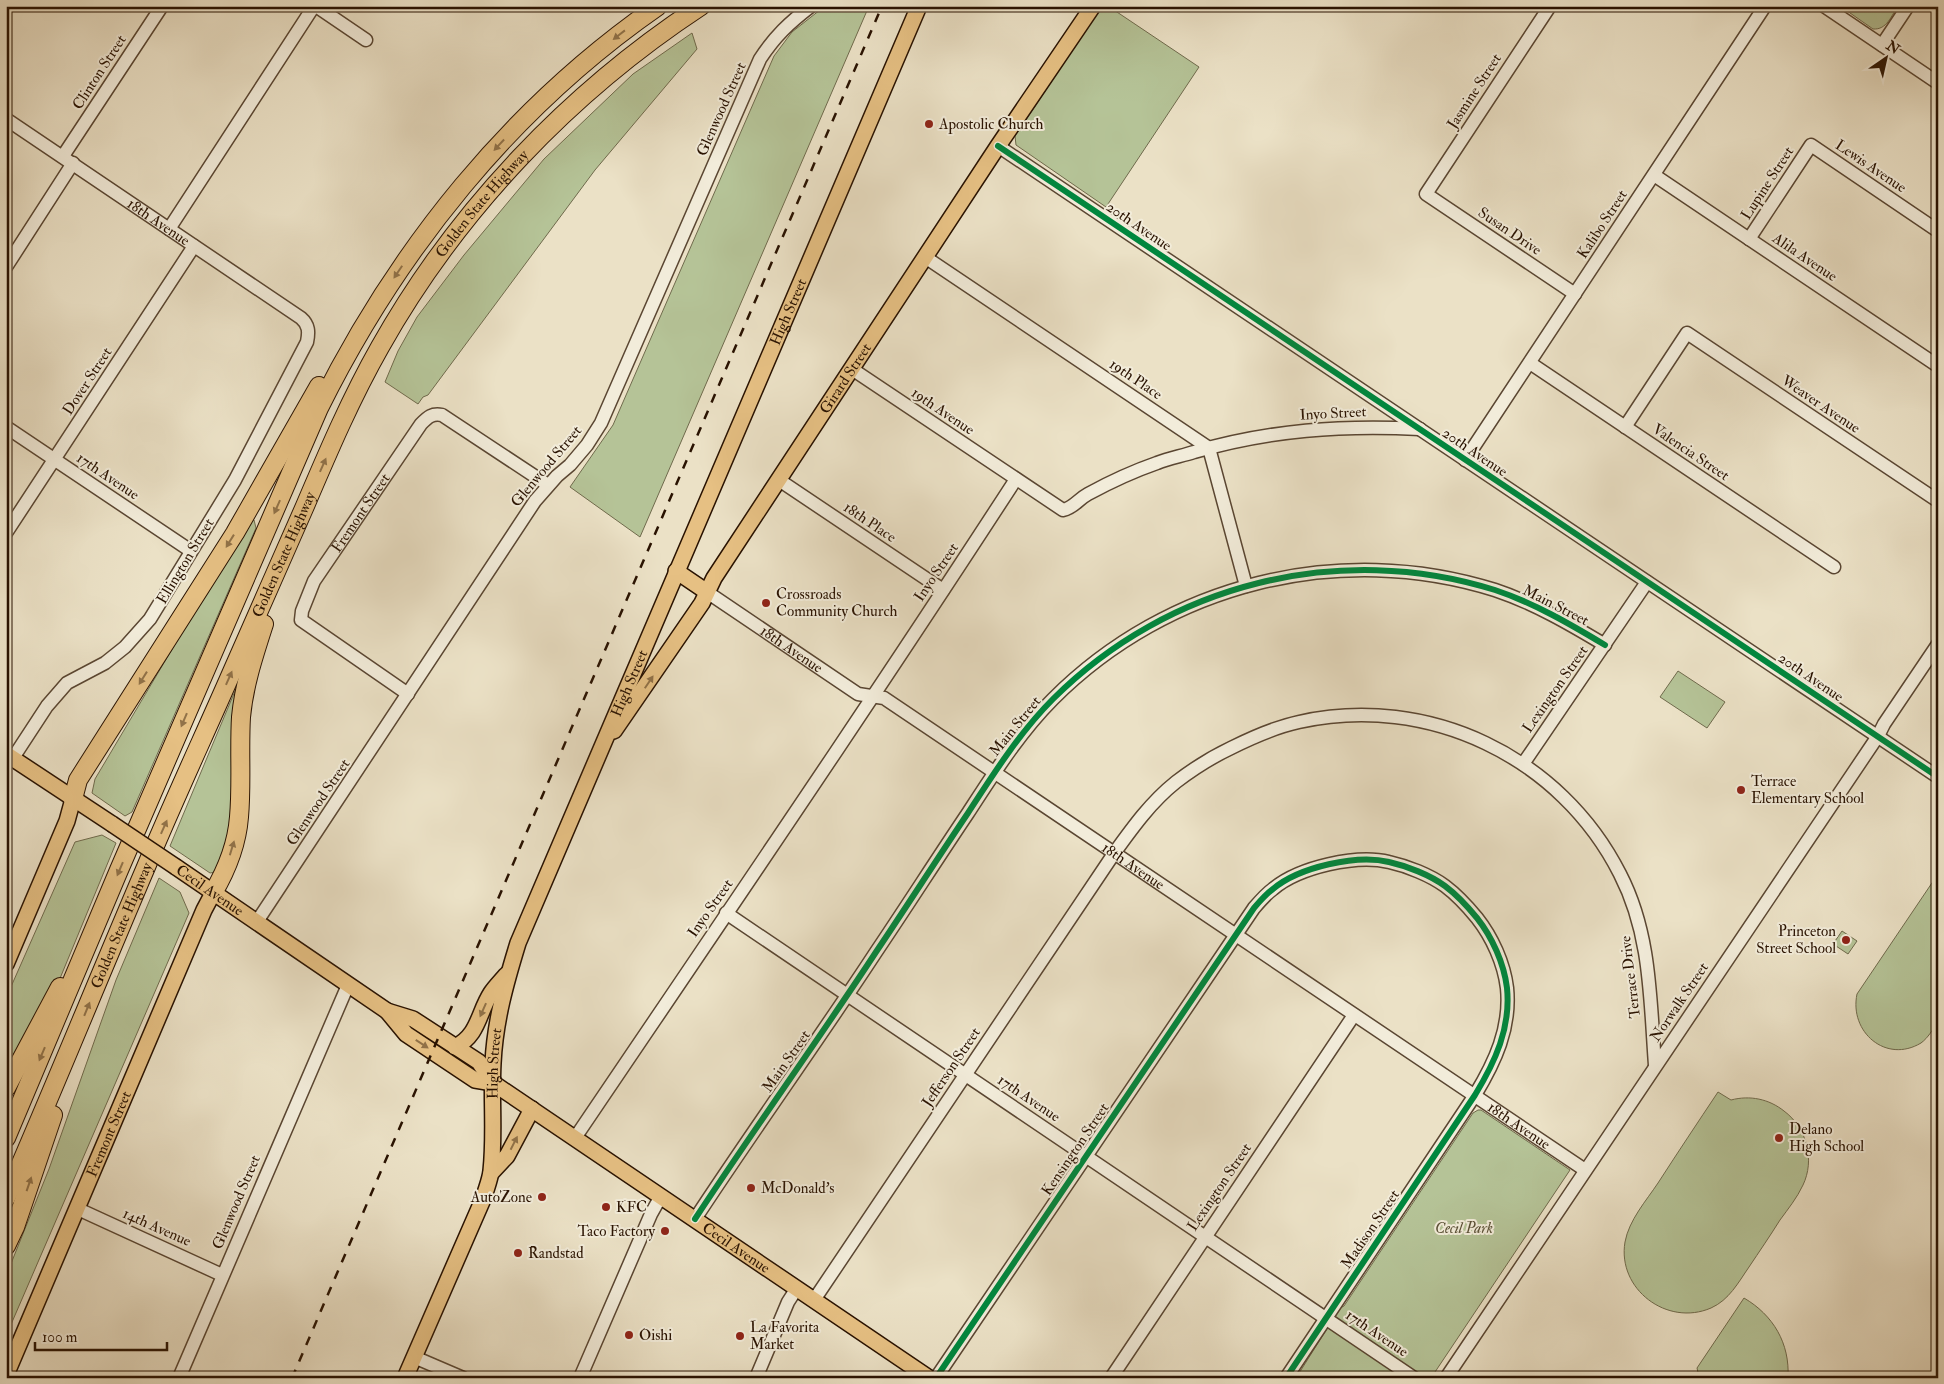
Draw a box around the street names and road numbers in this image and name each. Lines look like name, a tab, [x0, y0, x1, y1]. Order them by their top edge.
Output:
street label: Clinton Street	[68, 31, 131, 113]
street label: Jasmine Street	[1442, 50, 1507, 134]
street label: Glenwood Street	[692, 59, 751, 159]
street label: Lewis Avenue	[1831, 136, 1910, 197]
street label: Lupine Street	[1737, 143, 1799, 224]
street label: Golden State Highway	[431, 146, 533, 261]
street label: Kalibo Street	[1573, 186, 1632, 262]
street label: 18th Avenue	[123, 194, 193, 250]
street label: 20th Avenue	[1102, 198, 1175, 255]
street label: Susan Drive	[1474, 203, 1545, 260]
street label: Alila Avenue	[1768, 228, 1841, 286]
street label: High Street	[766, 276, 811, 348]
street label: Girard Street	[816, 340, 876, 418]
street label: Dover Street	[59, 344, 116, 419]
street label: 19th Place	[1106, 355, 1166, 404]
street label: Weaver Avenue	[1777, 371, 1864, 438]
street label: 19th Avenue	[907, 383, 978, 440]
street label: Inyo Street	[1299, 402, 1367, 425]
street label: Valencia Street	[1649, 420, 1733, 485]
street label: Glenwood Street	[507, 422, 586, 511]
street label: 20th Avenue	[1438, 424, 1511, 481]
street label: 17th Avenue	[73, 449, 143, 504]
street label: Fremont Street	[327, 470, 395, 556]
street label: Golden State Highway	[248, 489, 320, 620]
street label: 18th Place	[840, 498, 900, 547]
street label: Ellington Street	[152, 515, 219, 608]
street label: Inyo Street	[910, 539, 963, 605]
street label: Main Street	[1520, 581, 1592, 630]
street label: 18th Avenue	[756, 622, 826, 677]
street label: Lexington Street	[1518, 642, 1593, 737]
street label: High Street	[607, 647, 652, 720]
street label: 20th Avenue	[1774, 649, 1847, 706]
street label: Main Street	[985, 692, 1045, 760]
street label: Glenwood Street	[282, 755, 354, 849]
street label: 18th Avenue	[1098, 838, 1168, 894]
street label: Golden State Highway	[87, 859, 157, 991]
street label: Cecil Avenue	[172, 861, 247, 920]
street label: Inyo Street	[684, 875, 737, 941]
street label: Terrace Drive	[1616, 935, 1645, 1019]
street label: Norwalk Street	[1646, 959, 1713, 1046]
street label: Jefferson Street	[917, 1024, 986, 1112]
street label: Main Street	[758, 1026, 815, 1096]
street label: High Street	[483, 1027, 507, 1099]
street label: 17th Avenue	[994, 1071, 1064, 1126]
street label: Fremont Street	[82, 1088, 136, 1180]
street label: 18th Avenue	[1484, 1098, 1554, 1154]
street label: Kensington Street	[1037, 1099, 1113, 1199]
street label: Lexington Street	[1183, 1140, 1256, 1235]
street label: Glenwood Street	[208, 1152, 265, 1252]
street label: Madison Street	[1337, 1186, 1404, 1272]
street label: 14th Avenue	[120, 1204, 194, 1251]
street label: Cecil Avenue	[698, 1218, 774, 1278]
street label: 17th Avenue	[1342, 1306, 1412, 1361]

